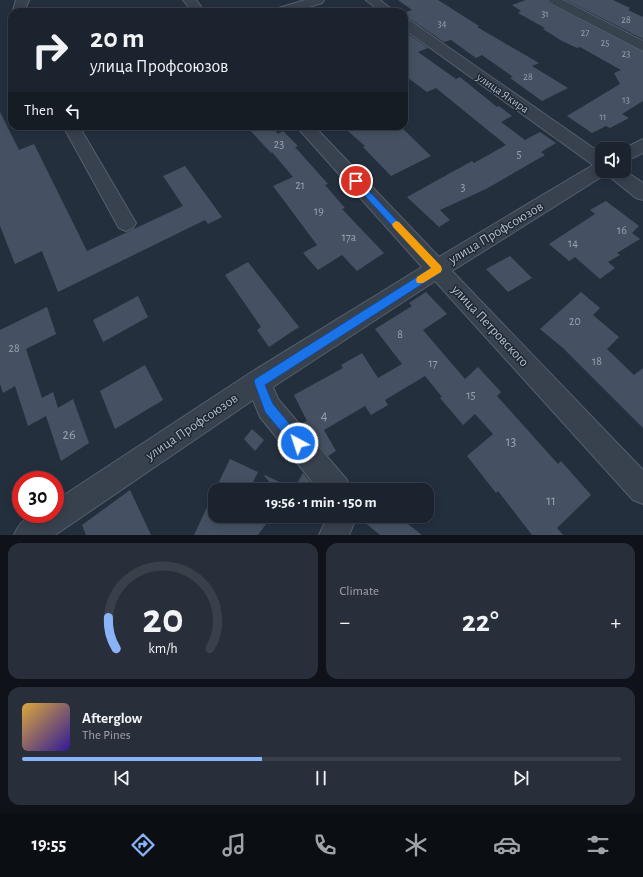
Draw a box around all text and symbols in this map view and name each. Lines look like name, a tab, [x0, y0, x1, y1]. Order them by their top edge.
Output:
house number: 31	[541, 9, 549, 19]
house number: 28	[621, 15, 631, 25]
house number: 34	[438, 19, 447, 29]
icon: right	[24, 24, 76, 76]
text: 20 m	[90, 25, 145, 53]
house number: 27	[581, 28, 589, 38]
house number: 25	[601, 38, 609, 48]
house number: 23	[622, 49, 630, 59]
text: улица Профсоюзов	[90, 58, 228, 76]
street label: улица Якира	[473, 70, 532, 116]
house number: 28	[523, 72, 533, 82]
house number: 13	[622, 95, 630, 105]
icon: left	[62, 100, 84, 122]
text: Then	[24, 103, 54, 118]
house number: 11	[600, 112, 606, 122]
house number: 23	[274, 138, 284, 150]
map controls	[595, 142, 631, 178]
button: sound	[595, 142, 631, 178]
house number: 5	[516, 148, 522, 160]
pin	[339, 164, 373, 198]
icon: arrive	[345, 170, 367, 192]
house number: 21	[295, 179, 305, 191]
house number: 3	[461, 181, 466, 193]
street label: улица Профсоюзов	[445, 199, 546, 267]
house number: 19	[314, 205, 324, 217]
house number: 16	[617, 224, 627, 236]
house number: 17а	[342, 231, 357, 243]
house number: 14	[568, 237, 578, 249]
street label: улица Петровского	[448, 282, 531, 370]
house number: 20	[569, 315, 581, 327]
house number: 8	[397, 328, 403, 340]
house number: 28	[8, 342, 20, 354]
house number: 18	[592, 355, 602, 367]
house number: 17	[428, 357, 438, 369]
house number: 15	[466, 389, 476, 401]
street label: улица Профсоюзов	[143, 391, 241, 463]
house number: 4	[321, 409, 328, 423]
position arrow	[277, 422, 319, 464]
house number: 26	[63, 428, 75, 442]
house number: 13	[506, 435, 517, 449]
speed limit sign: 30	[12, 471, 64, 523]
house number: 11	[546, 494, 556, 508]
text: 19:56 · 1 min · 150 m	[265, 495, 377, 510]
text: Climate	[340, 585, 379, 598]
text: 20	[142, 599, 183, 640]
text: 22°	[462, 607, 499, 637]
text: −	[340, 611, 350, 633]
text: +	[610, 611, 621, 633]
text: km/h	[148, 642, 177, 656]
text: Afterglow	[82, 711, 142, 726]
text: The Pines	[82, 729, 131, 742]
icon: previous	[111, 767, 133, 789]
icon: pause	[310, 767, 332, 789]
icon: next	[510, 767, 532, 789]
icon: directions	[129, 831, 157, 859]
icon: music	[220, 831, 248, 859]
icon: phone	[311, 831, 339, 859]
icon: climate	[402, 831, 430, 859]
icon: car	[493, 831, 521, 859]
icon: filters	[584, 831, 612, 859]
text: 19:55	[31, 836, 66, 854]

